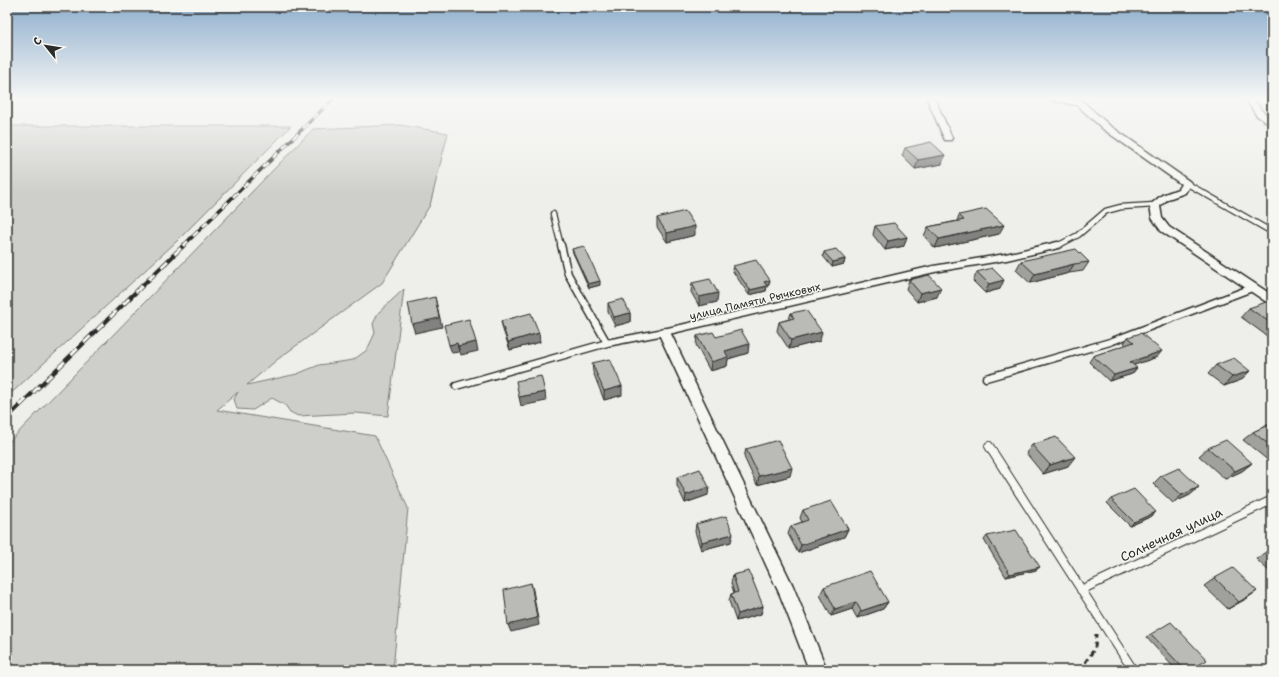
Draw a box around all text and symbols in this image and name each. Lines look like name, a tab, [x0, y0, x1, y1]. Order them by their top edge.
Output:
north arrow	[26, 26, 66, 66]
text: С	[30, 34, 46, 48]
street label: улица Памяти Рычковых	[688, 279, 822, 324]
street label: Солнечная улица	[1117, 503, 1225, 566]

